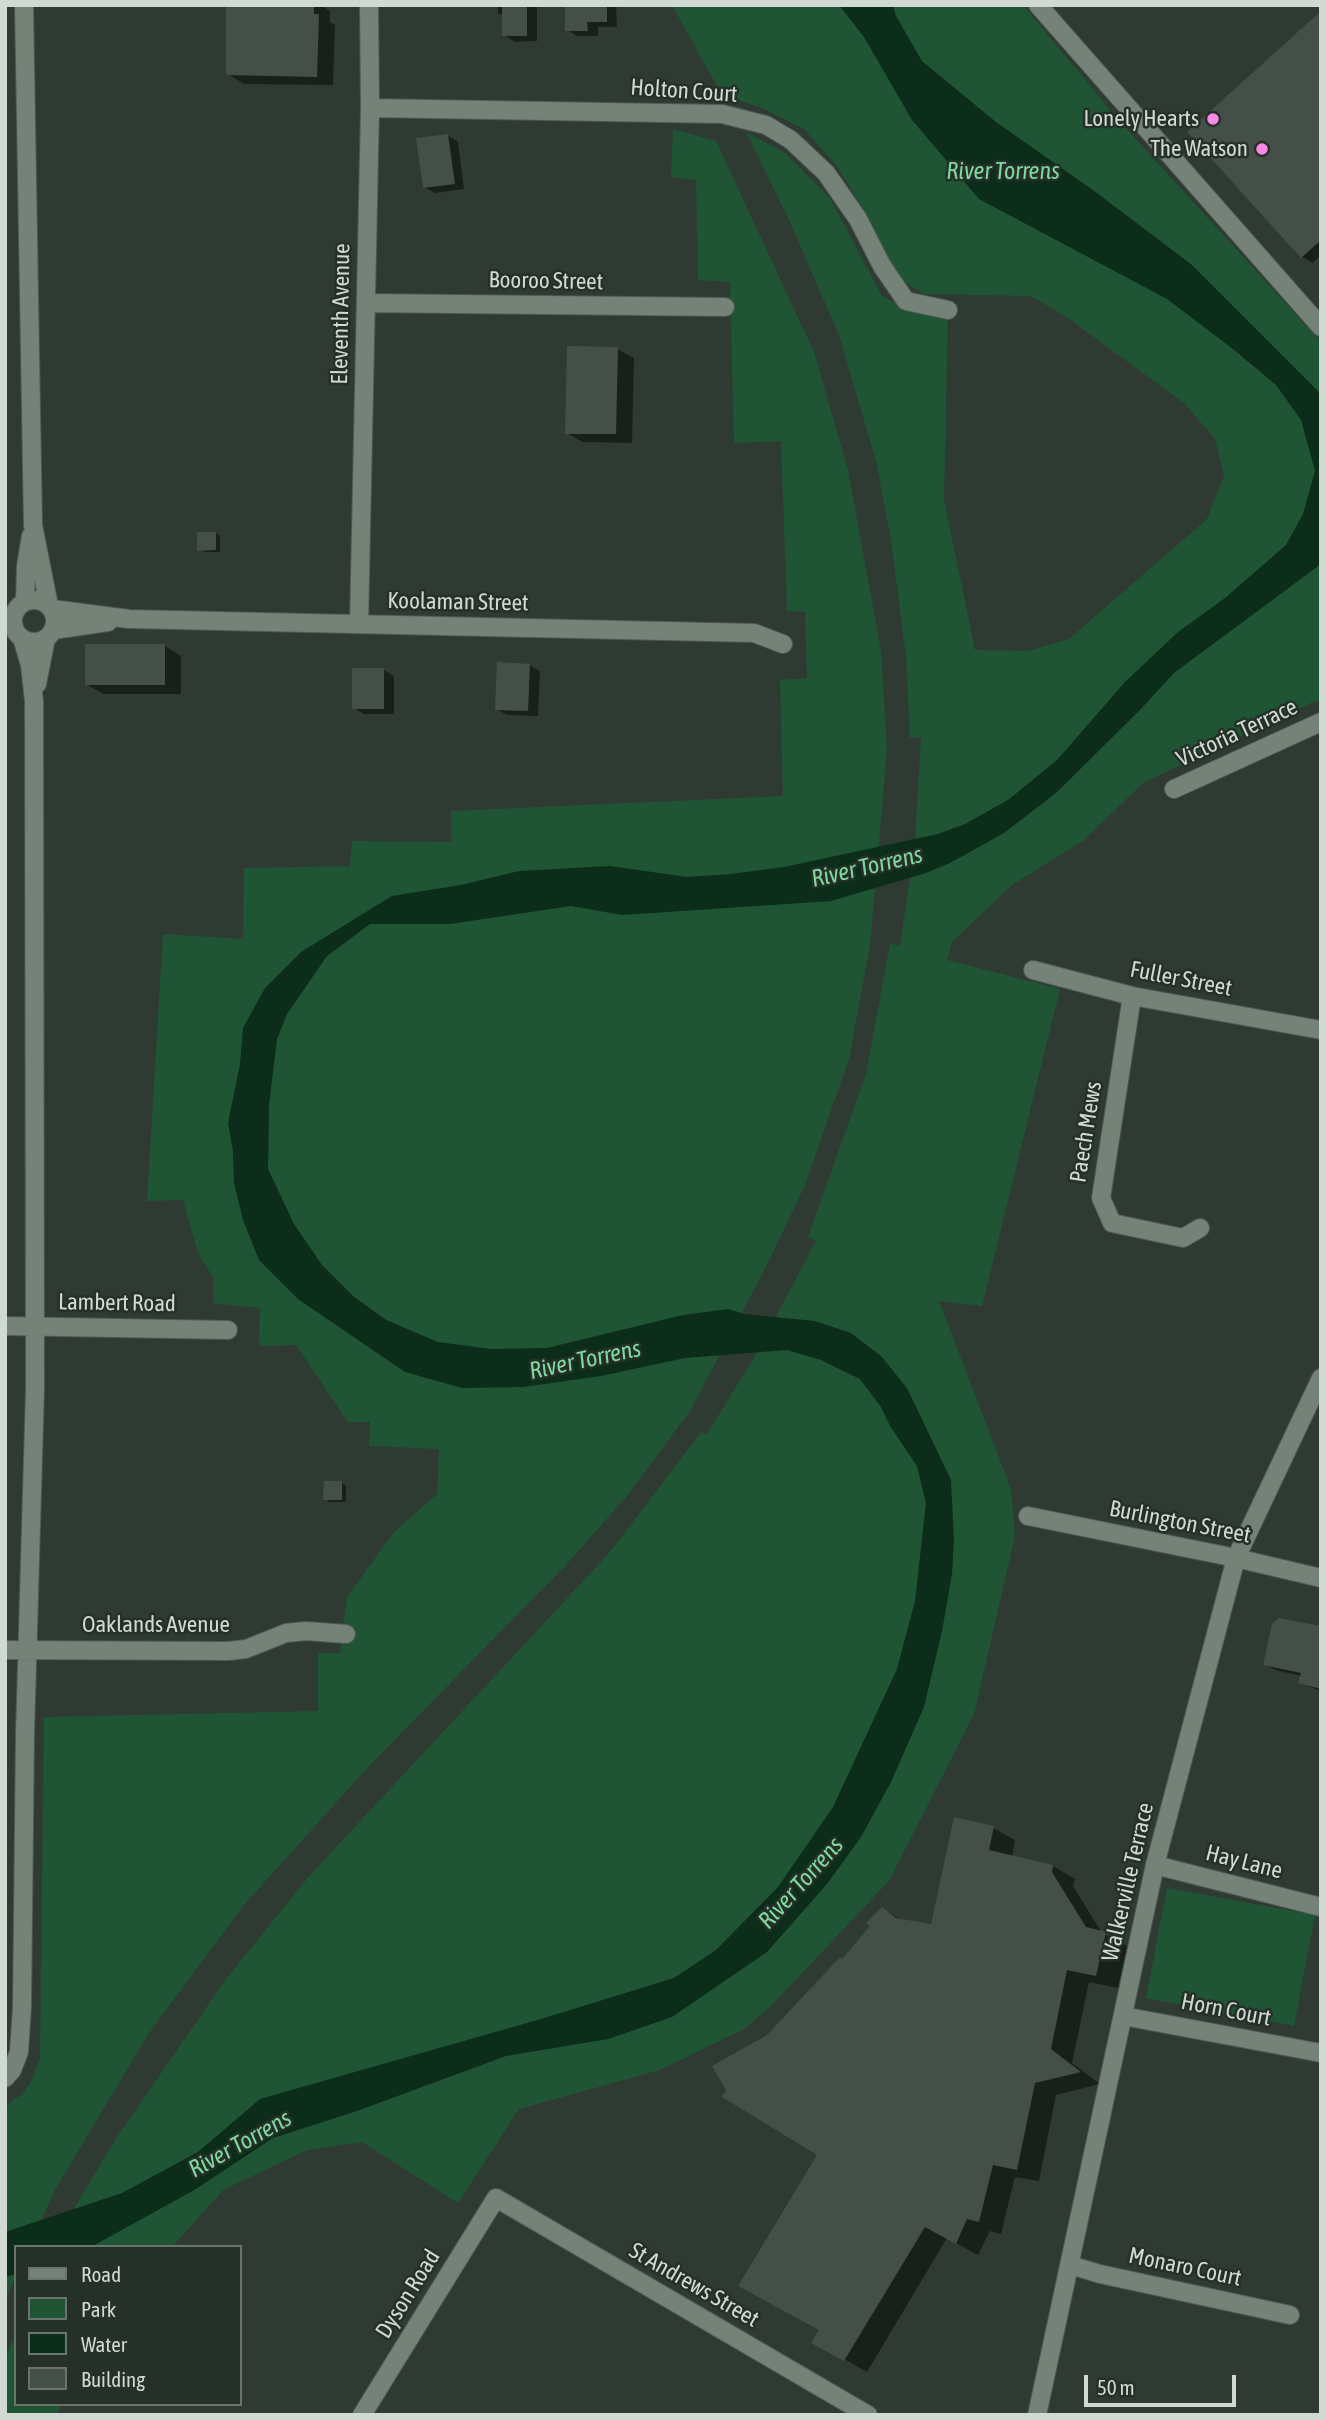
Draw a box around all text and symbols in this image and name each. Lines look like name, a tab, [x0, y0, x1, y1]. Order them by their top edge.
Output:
street label: Holton Court	[630, 73, 738, 109]
place label: Lonely Hearts	[1083, 105, 1199, 133]
marker: Lonely Hearts	[1205, 111, 1221, 127]
place label: The Watson	[1150, 135, 1248, 163]
marker: The Watson	[1254, 141, 1270, 157]
water label: River Torrens	[946, 157, 1060, 185]
street label: Eleventh Avenue	[326, 243, 356, 385]
street label: Booroo Street	[488, 266, 604, 296]
street label: Koolaman Street	[387, 587, 529, 617]
street label: Victoria Terrace	[1172, 693, 1302, 773]
water label: River Torrens	[809, 840, 925, 894]
street label: Fuller Street	[1128, 956, 1234, 1002]
street label: Paech Mews	[1064, 1079, 1108, 1185]
street label: Lambert Road	[58, 1288, 176, 1318]
water label: River Torrens	[527, 1334, 643, 1386]
street label: Burlington Street	[1107, 1495, 1253, 1549]
street label: Oaklands Avenue	[82, 1611, 230, 1639]
street label: Walkerville Terrace	[1096, 1800, 1160, 1964]
water label: River Torrens	[752, 1831, 850, 1935]
street label: Hay Lane	[1203, 1839, 1285, 1885]
street label: Horn Court	[1179, 1988, 1273, 2032]
water label: River Torrens	[183, 2104, 297, 2184]
street label: St Andrews Street	[624, 2237, 764, 2333]
street label: Monaro Court	[1126, 2242, 1244, 2292]
street label: Dyson Road	[370, 2244, 446, 2344]
legend	[14, 2245, 242, 2406]
text: Road	[81, 2262, 121, 2286]
text: Park	[81, 2297, 116, 2321]
text: Water	[81, 2332, 127, 2356]
scale bar	[1088, 2360, 1240, 2404]
text: Building	[81, 2367, 145, 2391]
text: 50 m	[1097, 2375, 1135, 2399]

